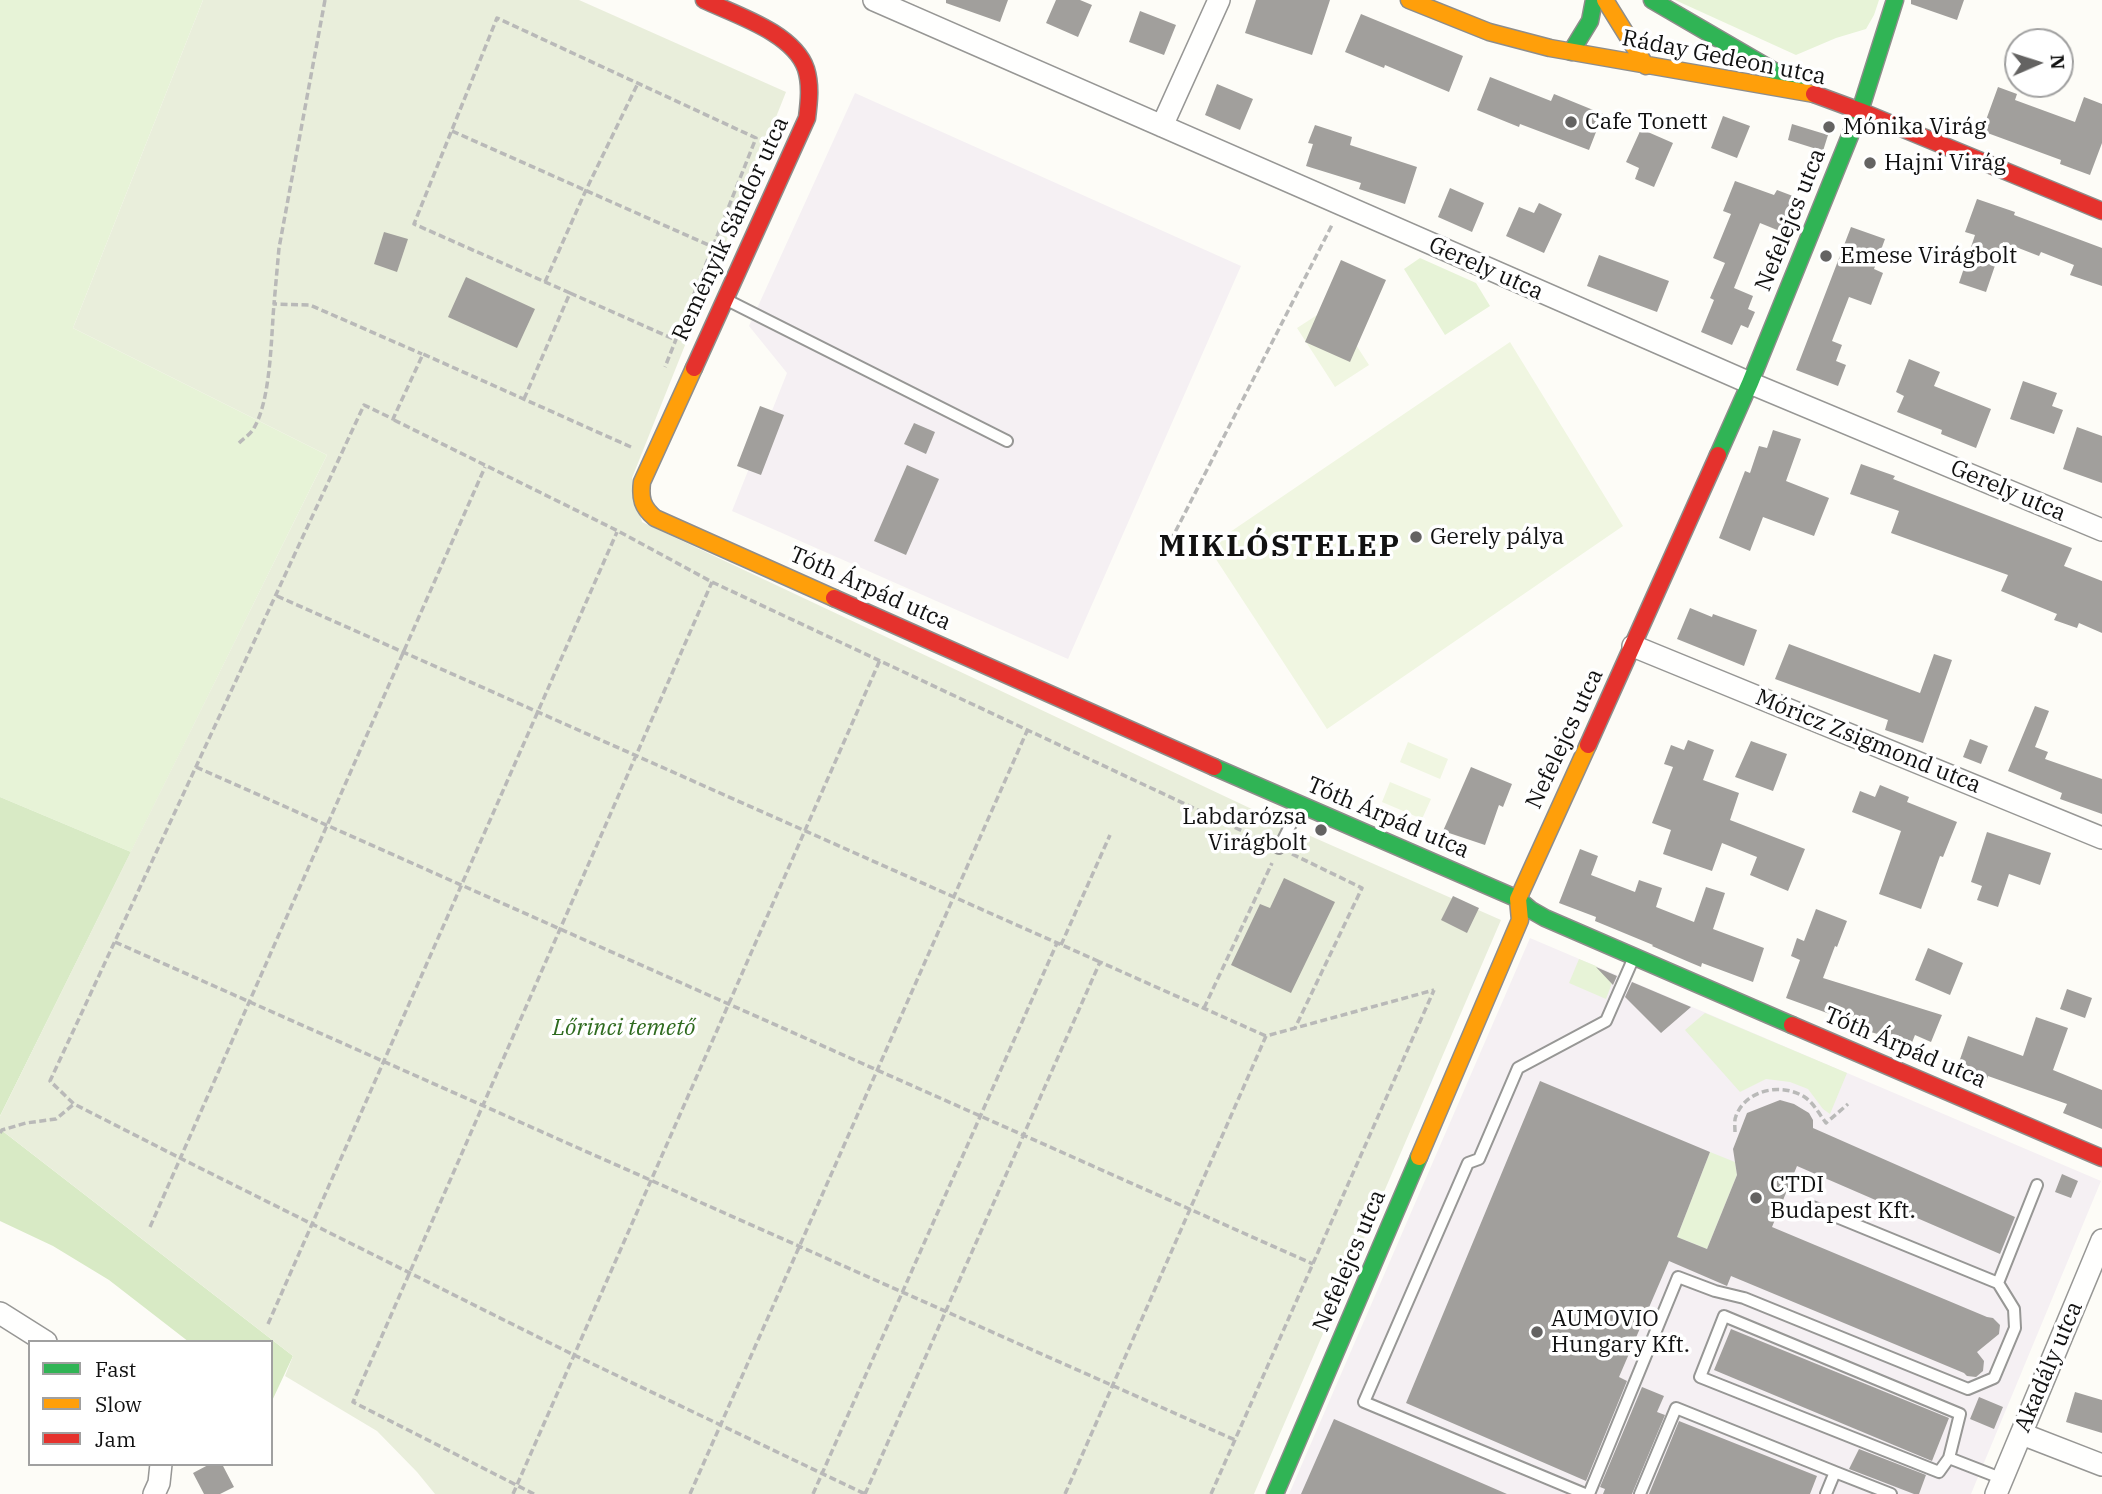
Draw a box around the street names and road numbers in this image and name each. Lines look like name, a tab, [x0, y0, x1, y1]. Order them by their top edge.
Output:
street label: Ráday Gedeon utca	[1620, 25, 1828, 91]
street label: Reményik Sándor utca	[667, 112, 795, 346]
street label: Nefelejcs utca	[1750, 145, 1832, 295]
street label: Gerely utca	[1424, 231, 1548, 307]
street label: Gerely utca	[1946, 454, 2070, 528]
street label: Tóth Árpád utca	[785, 541, 955, 637]
street label: Nefelejcs utca	[1520, 665, 1610, 813]
street label: Móricz Zsigmond utca	[1751, 684, 1985, 800]
street label: Tóth Árpád utca	[1303, 771, 1473, 865]
street label: Tóth Árpád utca	[1820, 1001, 1990, 1095]
street label: Nefelejcs utca	[1308, 1186, 1392, 1336]
street label: Akadály utca	[2009, 1297, 2089, 1437]

